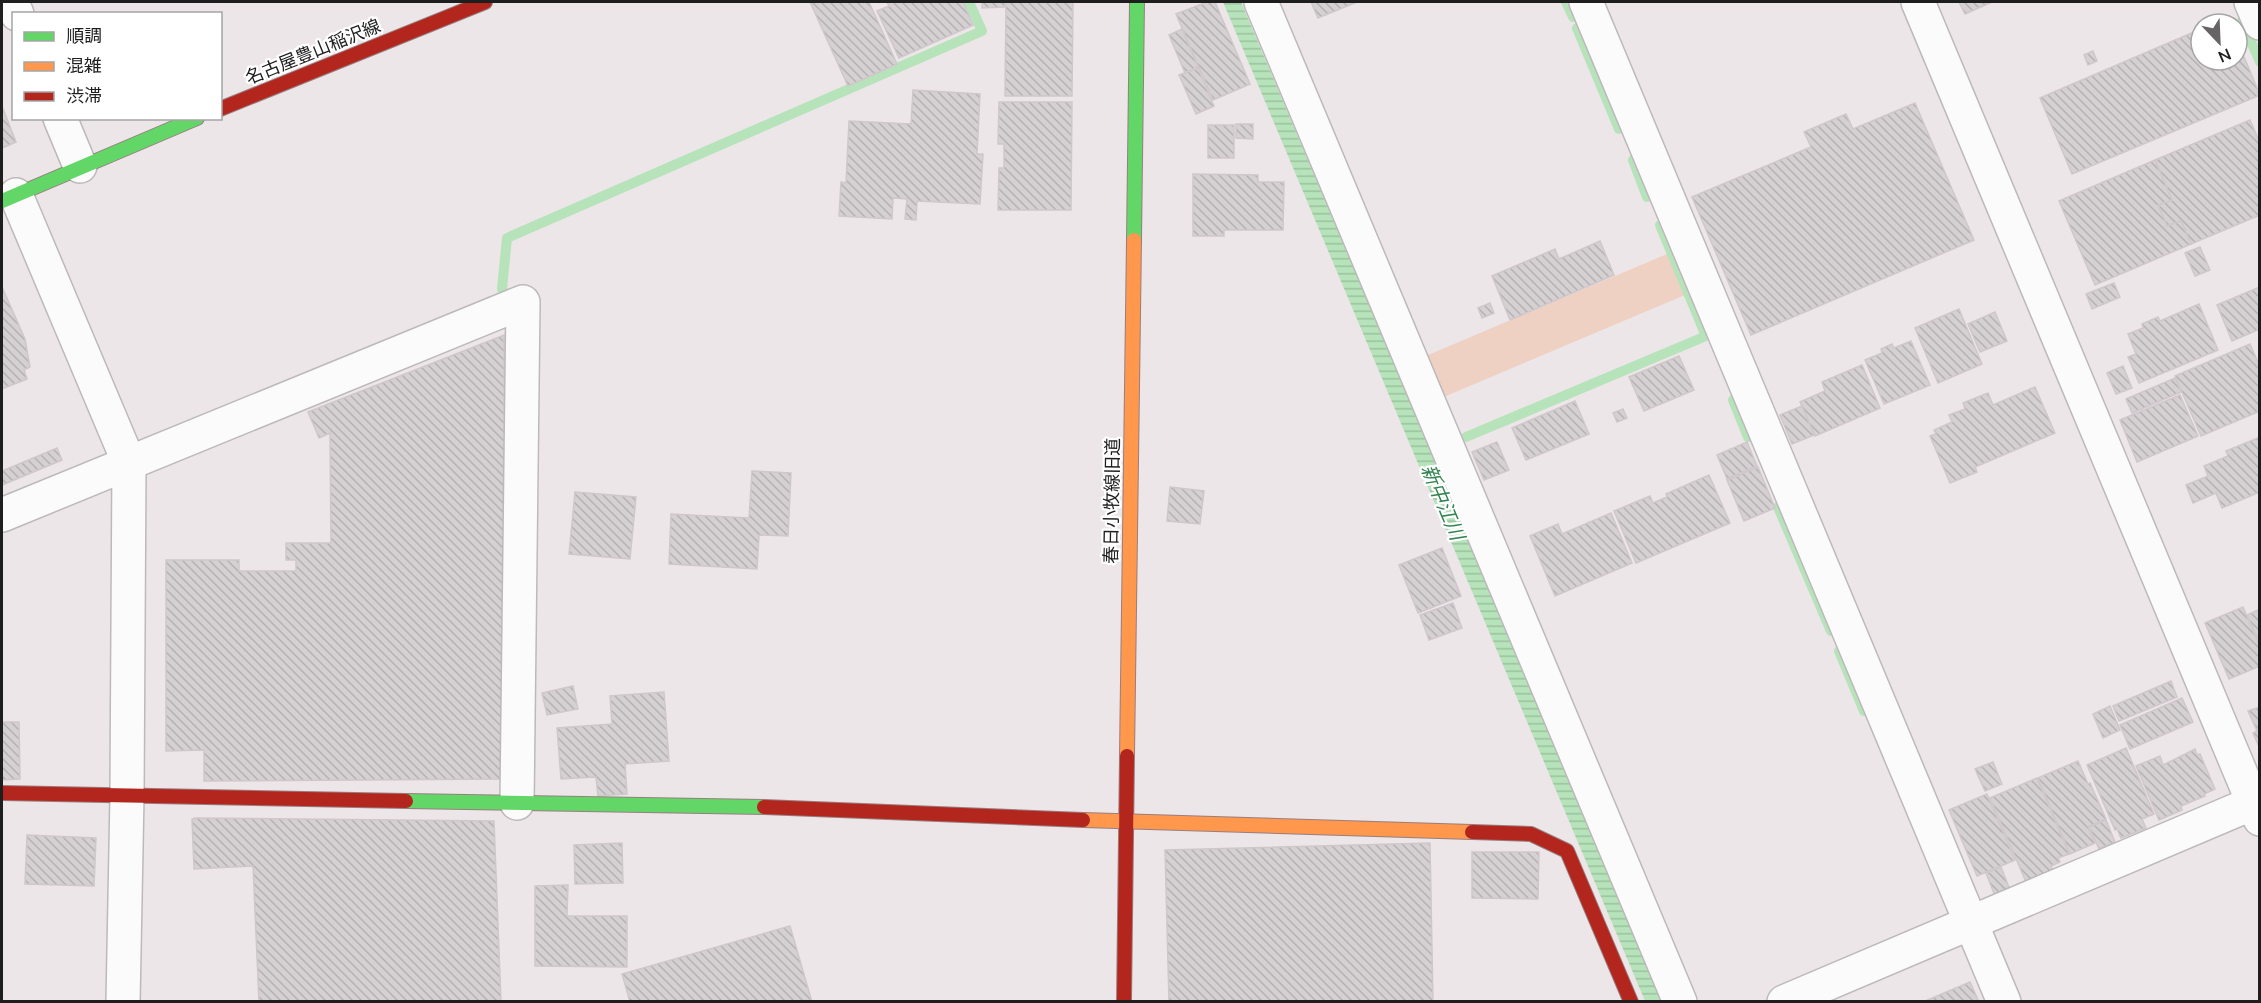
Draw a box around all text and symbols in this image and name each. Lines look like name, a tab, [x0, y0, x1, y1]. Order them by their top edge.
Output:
legend	[12, 12, 222, 120]
north arrow	[2189, 12, 2249, 72]
street label: 名古屋豊山稲沢線	[242, 14, 384, 89]
text: 順調	[66, 24, 102, 47]
text: N	[2215, 44, 2234, 67]
text: 混雑	[66, 54, 102, 77]
text: 渋滞	[66, 84, 102, 107]
street label: 春日小牧線旧道	[1099, 438, 1124, 564]
water label: 新中江川	[1416, 460, 1471, 545]

